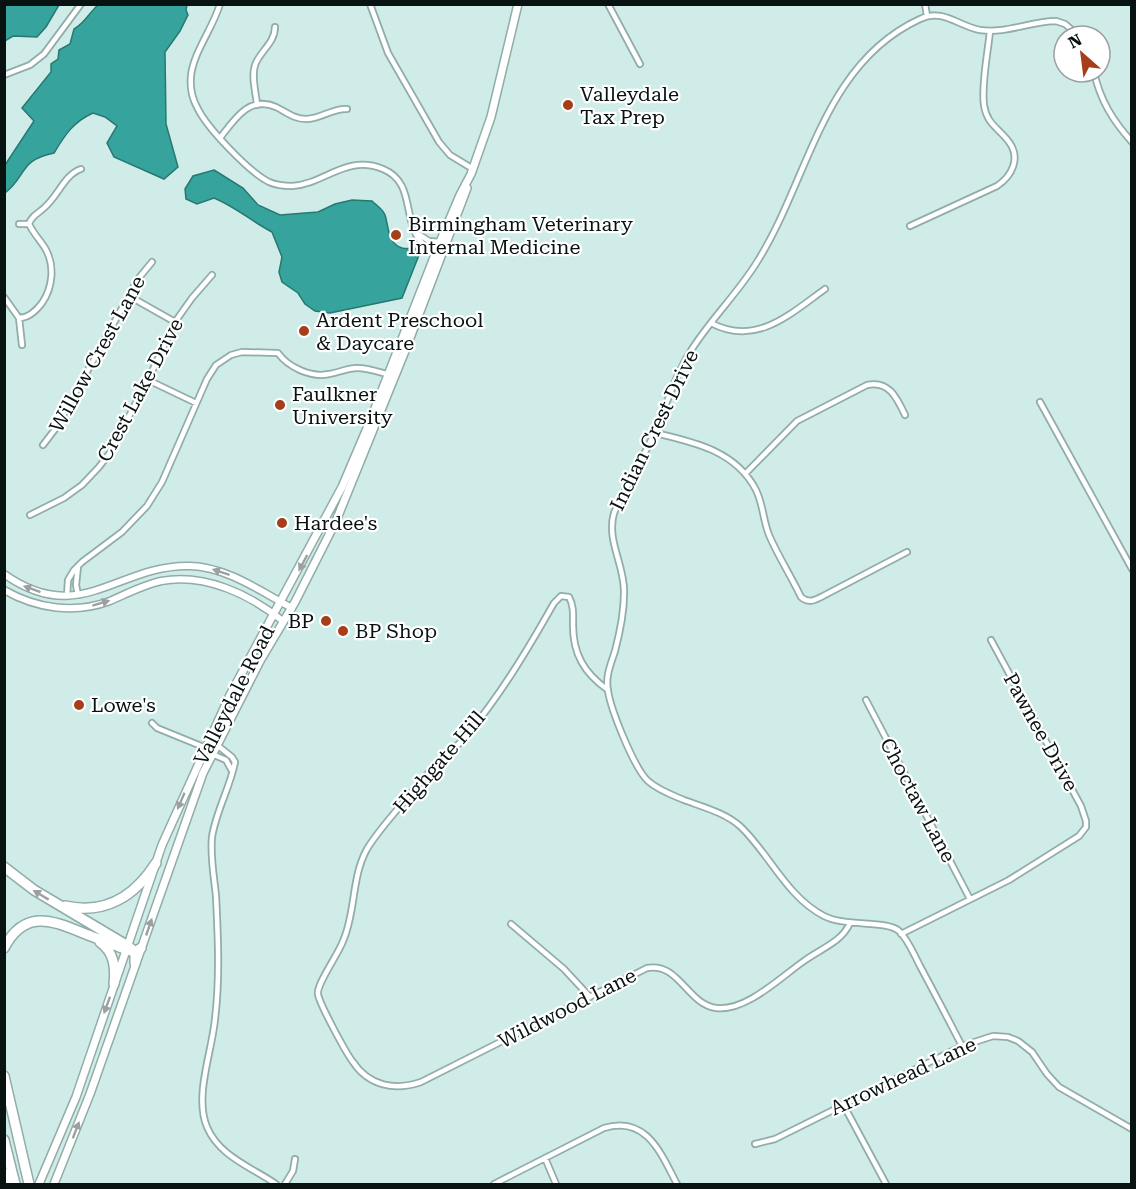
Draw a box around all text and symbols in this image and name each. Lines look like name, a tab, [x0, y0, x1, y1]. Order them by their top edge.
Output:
north arrow	[1052, 24, 1112, 84]
text: N	[1065, 30, 1085, 52]
place label: Valleydale Tax Prep	[580, 82, 679, 129]
marker: Valleydale Tax Prep	[561, 98, 575, 112]
place label: Birmingham Veterinary Internal Medicine	[408, 212, 633, 259]
marker: Birmingham Veterinary Internal Medicine	[389, 228, 403, 242]
street label: Willow Crest Lane	[44, 272, 150, 436]
place label: Ardent Preschool & Daycare	[316, 308, 483, 355]
street label: Crest Lake Drive	[92, 314, 188, 466]
marker: Ardent Preschool & Daycare	[297, 324, 311, 338]
street label: Indian Crest Drive	[605, 346, 703, 514]
place label: Faulkner University	[292, 382, 393, 429]
marker: Faulkner University	[273, 398, 287, 412]
place label: Hardee's	[294, 511, 377, 535]
marker: Hardee's	[275, 516, 289, 530]
one-way arrow	[298, 554, 308, 572]
one-way arrow	[212, 567, 230, 577]
one-way arrow	[23, 583, 41, 593]
one-way arrow	[92, 598, 110, 607]
place label: BP	[288, 609, 314, 633]
marker: BP	[319, 614, 333, 628]
place label: BP Shop	[355, 619, 437, 643]
street label: Valleydale Road	[189, 621, 280, 769]
marker: BP Shop	[336, 624, 350, 638]
street label: Pawnee Drive	[999, 669, 1083, 795]
place label: Lowe's	[91, 693, 156, 717]
marker: Lowe's	[72, 698, 86, 712]
street label: Highgate Hill	[388, 706, 490, 818]
street label: Choctaw Lane	[875, 734, 961, 866]
one-way arrow	[176, 793, 186, 811]
one-way arrow	[33, 889, 49, 900]
one-way arrow	[145, 918, 154, 936]
street label: Wildwood Lane	[494, 963, 640, 1053]
one-way arrow	[101, 996, 111, 1014]
street label: Arrowhead Lane	[826, 1032, 980, 1120]
one-way arrow	[72, 1121, 82, 1139]

